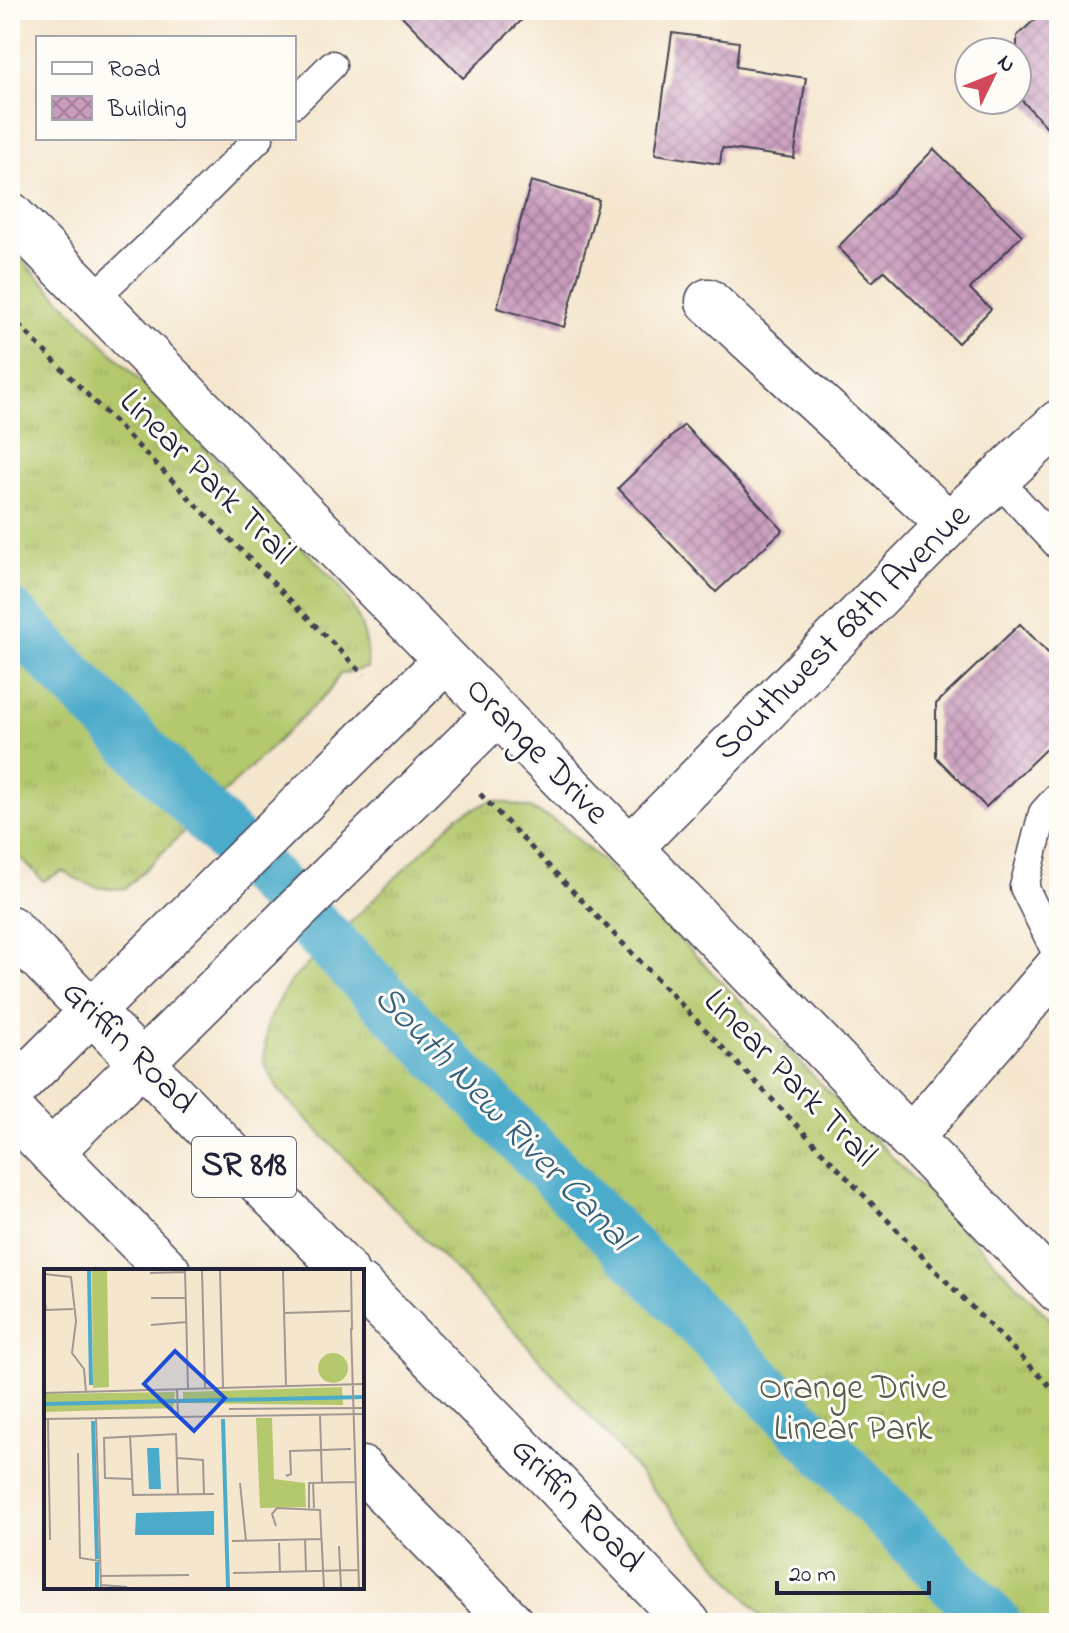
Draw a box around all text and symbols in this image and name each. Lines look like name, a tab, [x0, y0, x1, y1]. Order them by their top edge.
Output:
legend	[36, 36, 296, 140]
north arrow	[953, 36, 1033, 116]
text: N	[989, 48, 1022, 81]
text: Road	[108, 53, 161, 88]
text: Building	[107, 93, 187, 128]
street label: Linear Park Trail	[106, 378, 306, 578]
street label: Southwest 68th Avenue	[702, 491, 985, 774]
street label: Orange Drive	[451, 666, 621, 839]
street label: Griffin Road	[48, 968, 208, 1128]
water label: South New River Canal	[360, 973, 648, 1268]
street label: Linear Park Trail	[690, 977, 888, 1181]
road number: SR 818	[192, 1137, 296, 1197]
inset map	[44, 1269, 364, 1589]
park label: Orange Drive Linear Park	[759, 1363, 948, 1457]
street label: Griffin Road	[497, 1425, 655, 1587]
scale bar	[777, 1545, 929, 1595]
text: 20 m	[789, 1558, 836, 1593]

